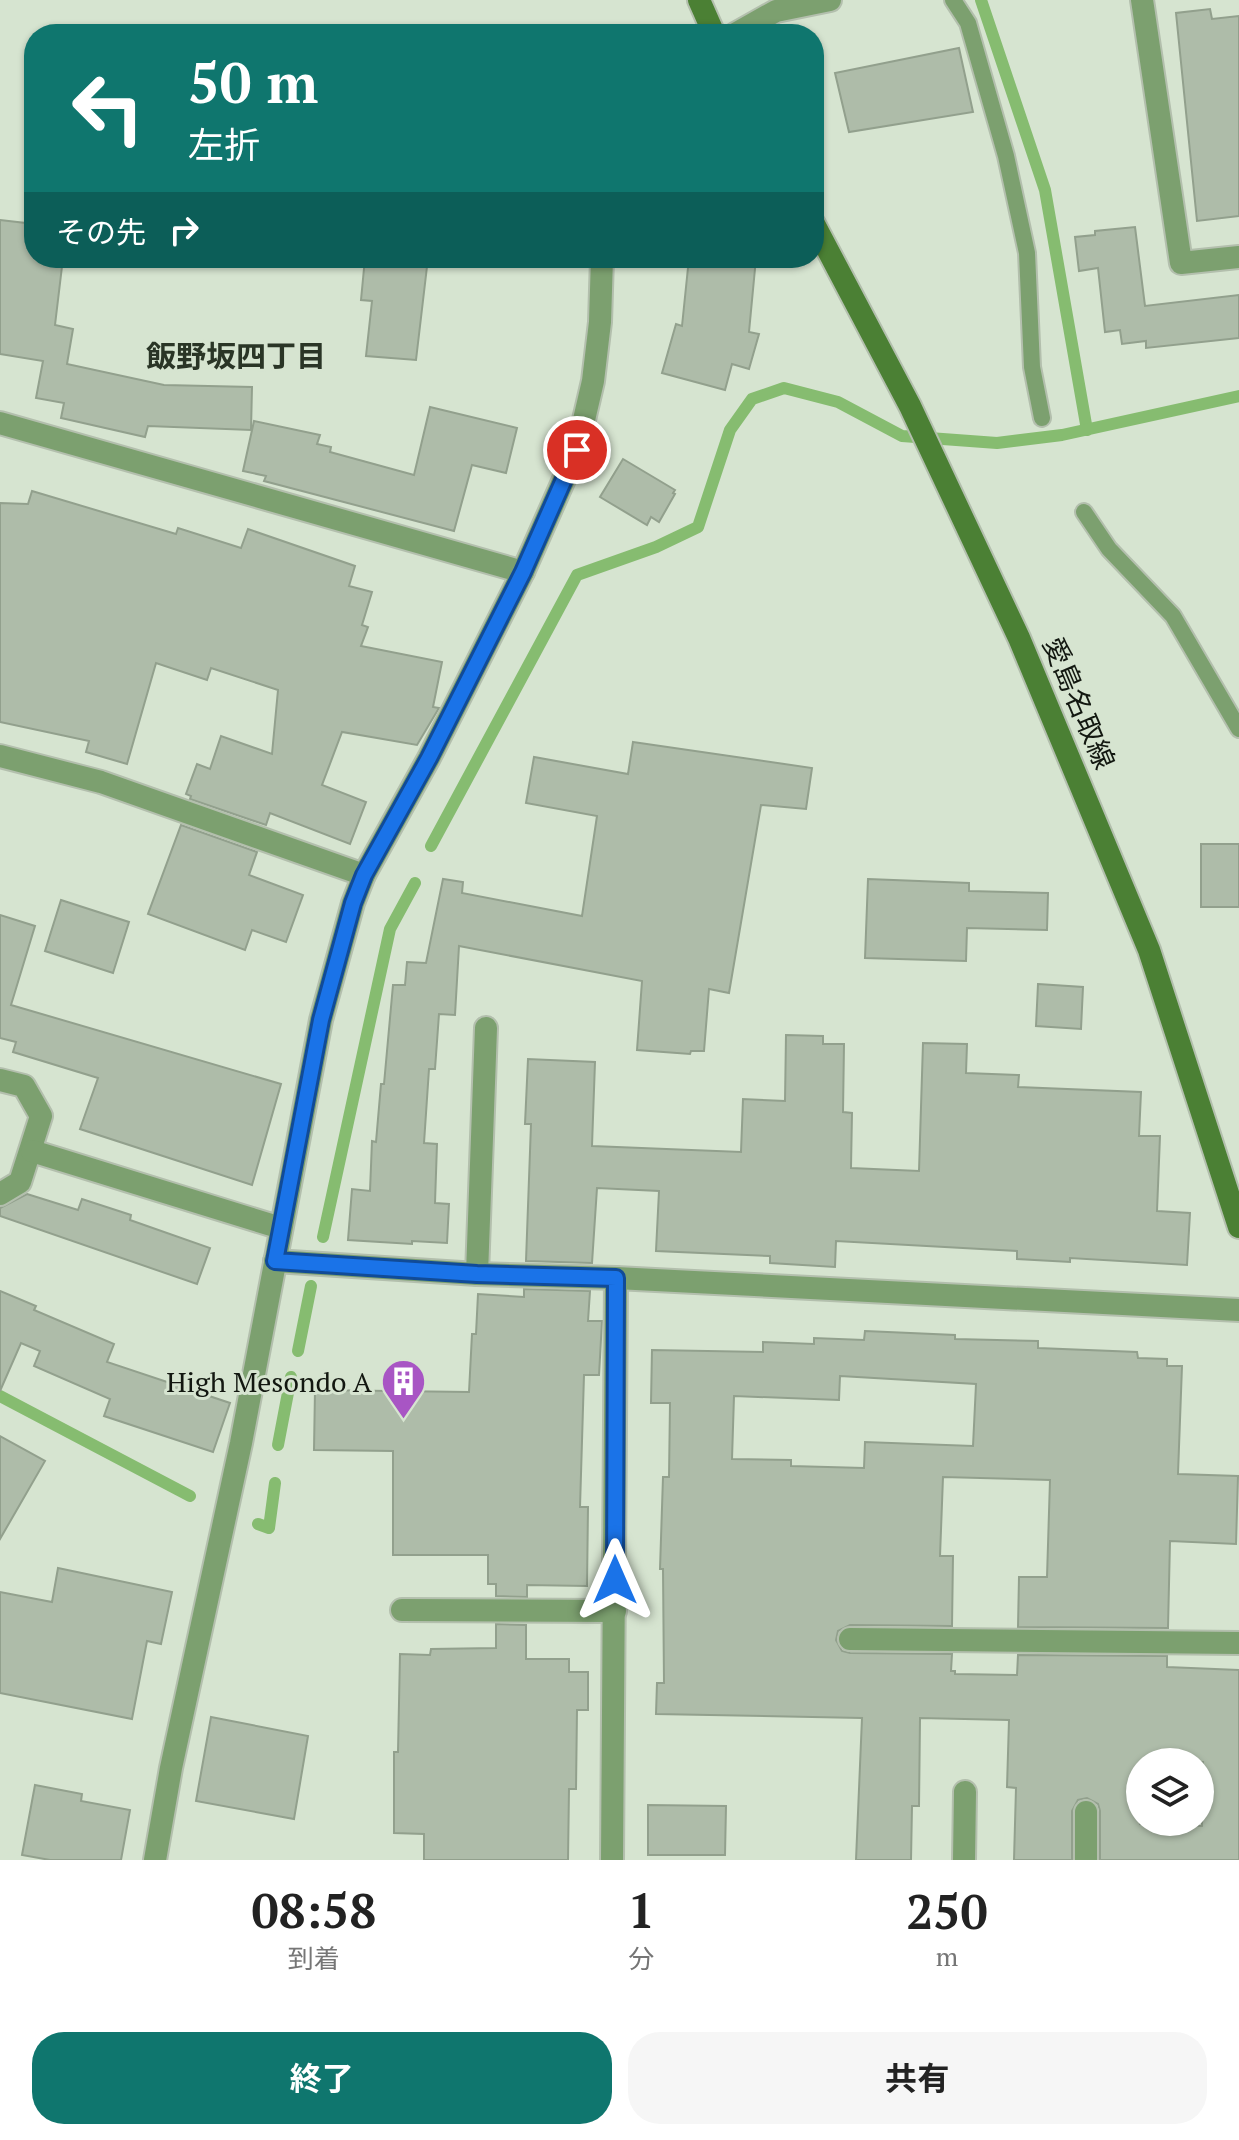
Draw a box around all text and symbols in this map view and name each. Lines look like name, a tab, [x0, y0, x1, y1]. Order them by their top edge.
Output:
text: 50 m	[188, 45, 318, 119]
icon: left	[56, 56, 160, 160]
text: 左折	[188, 121, 260, 168]
icon: right	[162, 208, 206, 252]
text: その先	[56, 212, 146, 252]
district label: 飯野坂四丁目	[146, 336, 326, 376]
pin	[543, 416, 611, 484]
icon: arrive	[555, 428, 599, 472]
street label: 愛島名取線	[1035, 631, 1124, 774]
building icon: High Mesondo A	[379, 1358, 427, 1421]
place label: High Mesondo A	[166, 1363, 373, 1400]
position arrow	[573, 1538, 657, 1622]
map controls	[1126, 1748, 1214, 1836]
button: layers	[1126, 1748, 1214, 1836]
text: 08:58	[251, 1878, 376, 1942]
text: 1	[628, 1878, 655, 1942]
text: 250	[906, 1879, 988, 1943]
text: m	[936, 1939, 958, 1973]
text: 到着	[288, 1941, 340, 1975]
text: 分	[628, 1941, 654, 1975]
button: 終了	[32, 2032, 612, 2124]
button: 共有	[628, 2032, 1207, 2124]

